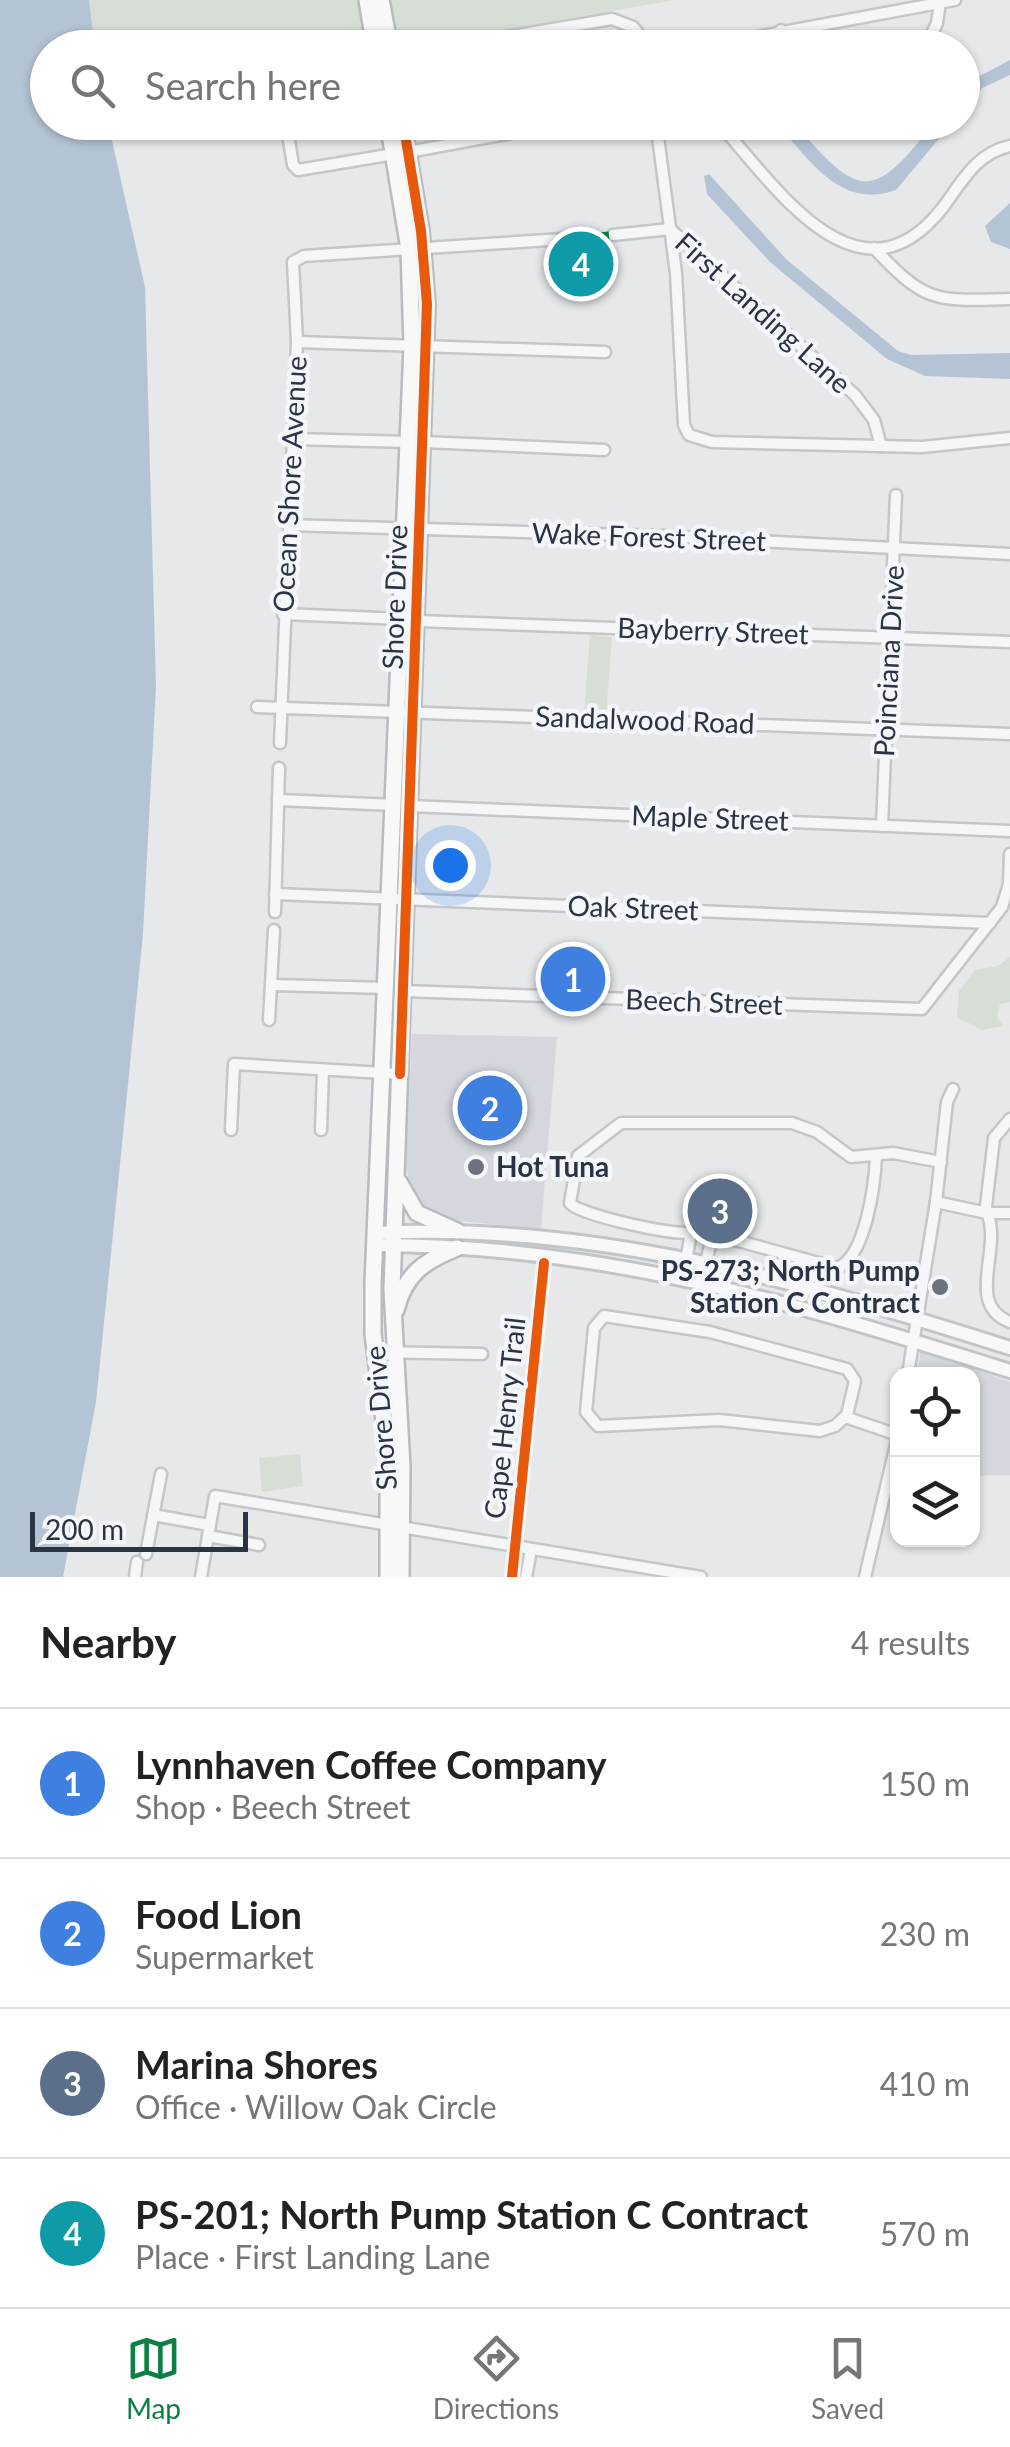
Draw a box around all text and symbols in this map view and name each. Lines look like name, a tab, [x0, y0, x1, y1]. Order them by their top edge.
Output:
search box	[30, 30, 980, 140]
icon: search	[65, 58, 120, 113]
text: Search here	[145, 62, 341, 108]
street label: First Landing Lane	[669, 225, 858, 400]
pin: 4	[548, 226, 614, 302]
street label: Ocean Shore Avenue	[265, 355, 313, 613]
street label: Wake Forest Street	[531, 515, 767, 557]
street label: Shore Drive	[374, 524, 414, 670]
street label: Poinciana Drive	[866, 564, 910, 758]
street label: Bayberry Street	[617, 610, 809, 650]
street label: Sandalwood Road	[535, 698, 755, 740]
street label: Maple Street	[631, 797, 789, 837]
your location	[425, 840, 476, 891]
street label: Oak Street	[567, 888, 699, 926]
pin: 1	[540, 942, 606, 1016]
street label: Beech Street	[625, 981, 783, 1021]
pin: 2	[458, 1070, 522, 1146]
place label: Hot Tuna	[496, 1149, 609, 1183]
marker: Hot Tuna	[465, 1156, 487, 1178]
pin: 3	[688, 1174, 752, 1248]
place label: PS-273; North Pump Station C Contract	[661, 1253, 921, 1319]
marker: PS-273; North Pump Station C Contract	[929, 1276, 951, 1298]
street label: Cape Henry Trail	[477, 1315, 531, 1520]
street label: Shore Drive	[357, 1344, 403, 1492]
map controls	[890, 1367, 980, 1547]
button: locate	[890, 1367, 980, 1457]
button: layers	[890, 1457, 980, 1547]
scale bar	[30, 1507, 248, 1552]
text: 200 m	[45, 1512, 124, 1546]
text: Nearby	[40, 1617, 177, 1667]
text: 4 results	[851, 1623, 970, 1662]
text: Lynnhaven Coffee Company	[135, 1741, 606, 1787]
text: 1	[63, 1764, 82, 1803]
text: 150 m	[880, 1764, 970, 1803]
text: Shop · Beech Street	[135, 1787, 411, 1826]
text: Food Lion	[135, 1891, 302, 1937]
text: 2	[63, 1914, 82, 1953]
text: 230 m	[880, 1914, 970, 1953]
text: Supermarket	[135, 1937, 314, 1976]
text: Marina Shores	[135, 2041, 378, 2087]
text: 3	[63, 2064, 82, 2103]
text: 410 m	[880, 2064, 970, 2103]
text: Office · Willow Oak Circle	[135, 2087, 497, 2126]
text: PS-201; North Pump Station C Contract	[135, 2191, 808, 2237]
text: 4	[63, 2214, 82, 2253]
text: 570 m	[880, 2214, 970, 2253]
text: Place · First Landing Lane	[135, 2237, 491, 2276]
tab: Map	[126, 2331, 181, 2425]
tab: Directions	[433, 2331, 559, 2425]
tab: Saved	[811, 2331, 884, 2425]

